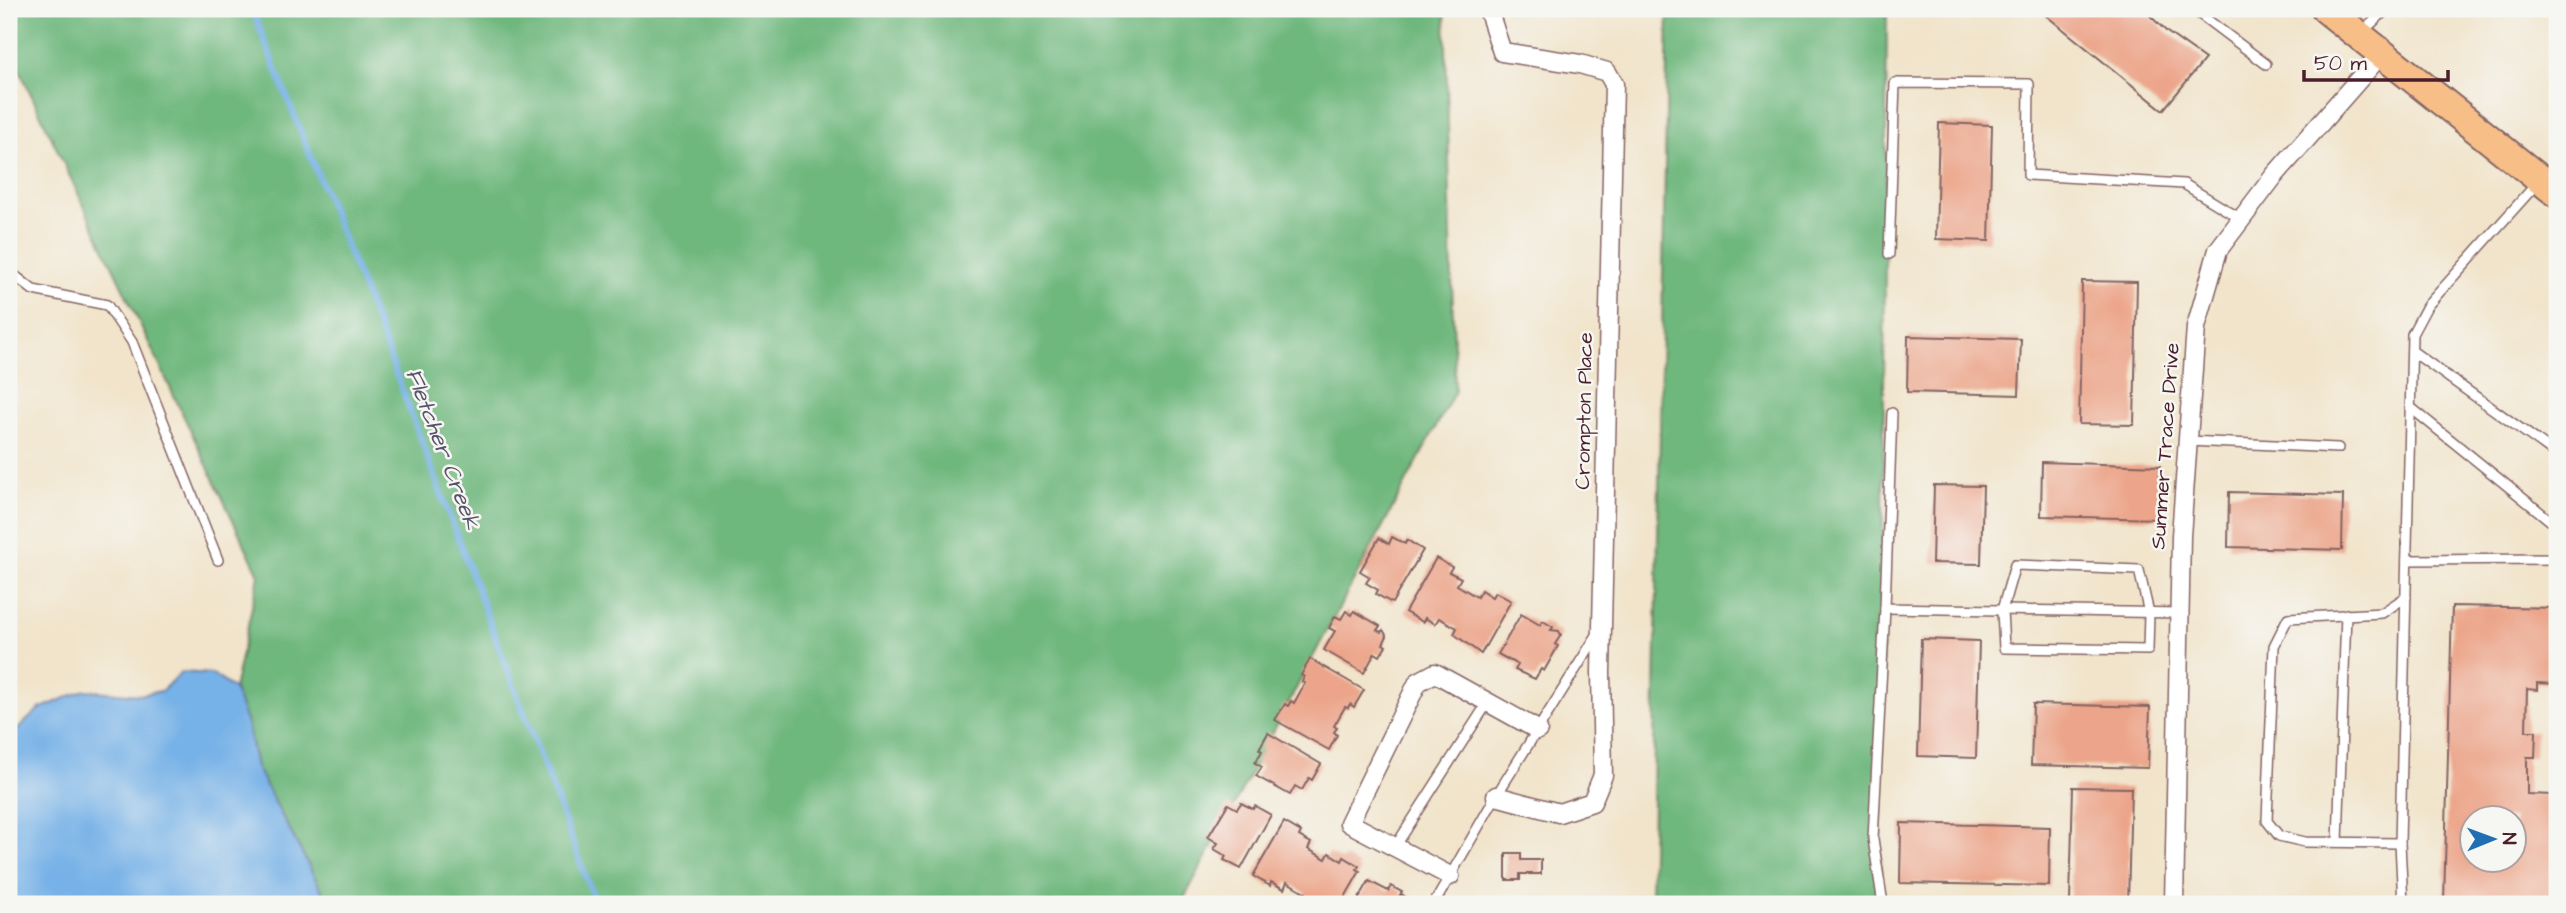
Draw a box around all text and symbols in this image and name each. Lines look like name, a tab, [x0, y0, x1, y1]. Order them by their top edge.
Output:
scale bar	[2304, 38, 2447, 82]
text: 50 m	[2314, 49, 2368, 78]
street label: Crompton Place	[1568, 332, 1601, 490]
street label: Summer Trace Drive	[2143, 342, 2187, 550]
water label: Fletcher Creek	[398, 364, 489, 535]
north arrow	[2458, 804, 2528, 874]
text: N	[2495, 833, 2522, 845]

